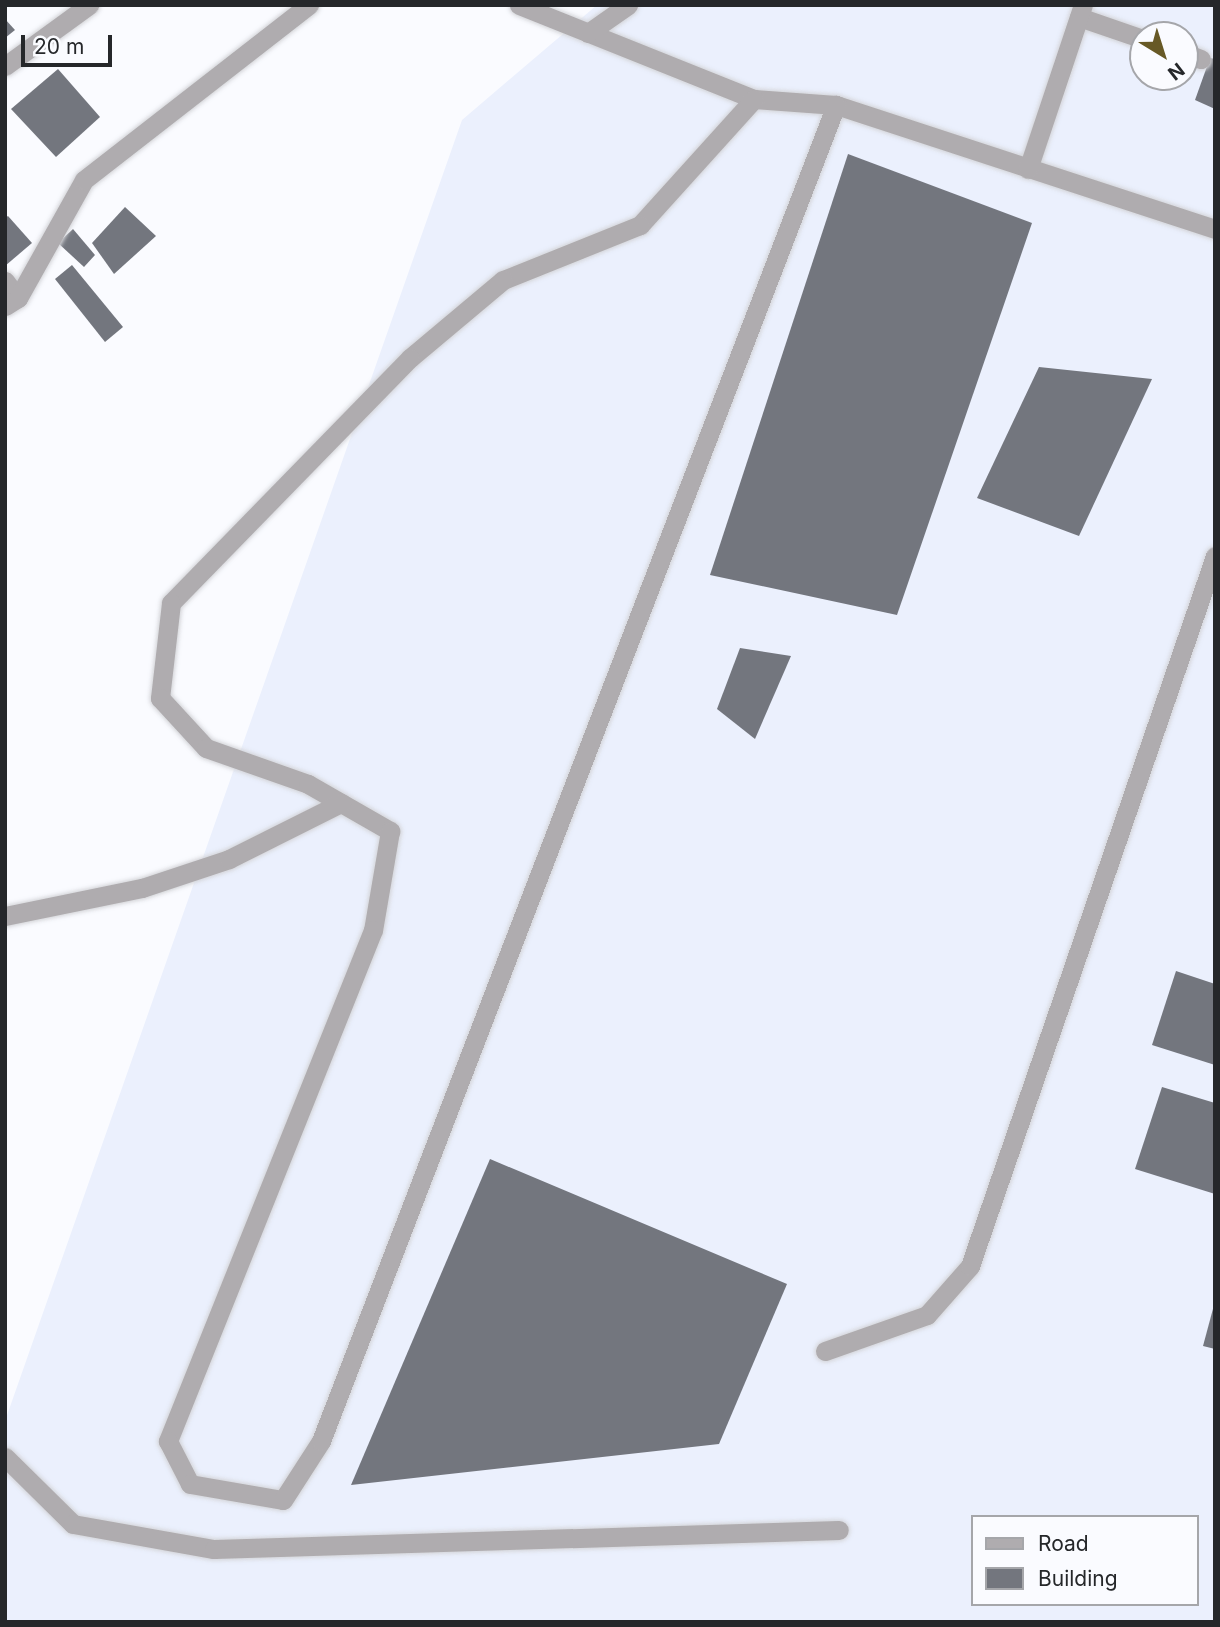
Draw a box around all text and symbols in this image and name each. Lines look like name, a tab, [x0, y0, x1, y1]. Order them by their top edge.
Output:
scale bar	[24, 21, 116, 65]
north arrow	[1129, 21, 1199, 91]
text: 20 m	[34, 34, 84, 59]
text: N	[1163, 58, 1189, 85]
legend	[972, 1515, 1199, 1606]
text: Road	[1038, 1531, 1089, 1556]
text: Building	[1038, 1566, 1118, 1591]

